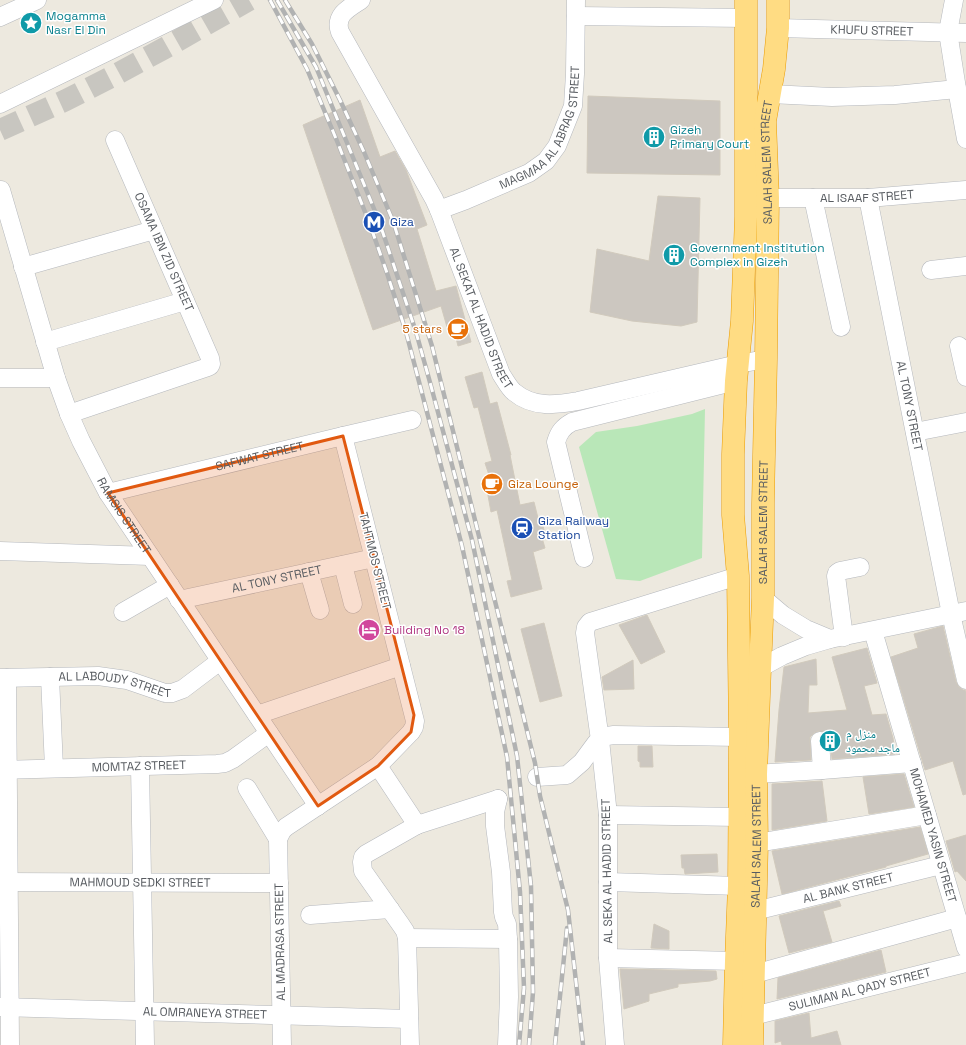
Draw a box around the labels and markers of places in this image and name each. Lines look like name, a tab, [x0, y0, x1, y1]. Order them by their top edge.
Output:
place label: Mogamma Nasr El Din	[46, 8, 106, 38]
place icon: Mogamma Nasr El Din	[18, 10, 44, 36]
place label: Gizeh Primary Court	[670, 122, 749, 152]
building icon: Gizeh Primary Court	[641, 124, 667, 150]
metro station icon: Giza	[361, 209, 387, 235]
place label: Giza	[390, 214, 414, 230]
place label: Government Institution Complex in Gizeh	[690, 240, 825, 270]
building icon: Government Institution Complex in Gizeh	[661, 242, 687, 268]
cafe icon: 5 stars	[445, 316, 471, 342]
place label: 5 stars	[402, 321, 442, 337]
cafe icon: Giza Lounge	[479, 471, 505, 497]
place label: Giza Lounge	[508, 476, 579, 492]
place label: Giza Railway Station	[538, 513, 609, 543]
station icon: Giza Railway Station	[509, 515, 535, 541]
hotel icon: Building No 18	[356, 617, 382, 643]
place label: Building No 18	[384, 622, 465, 638]
place label: منزل م ماجد محمود	[846, 726, 900, 756]
building icon: منزل م ماجد محمود	[817, 728, 843, 754]

